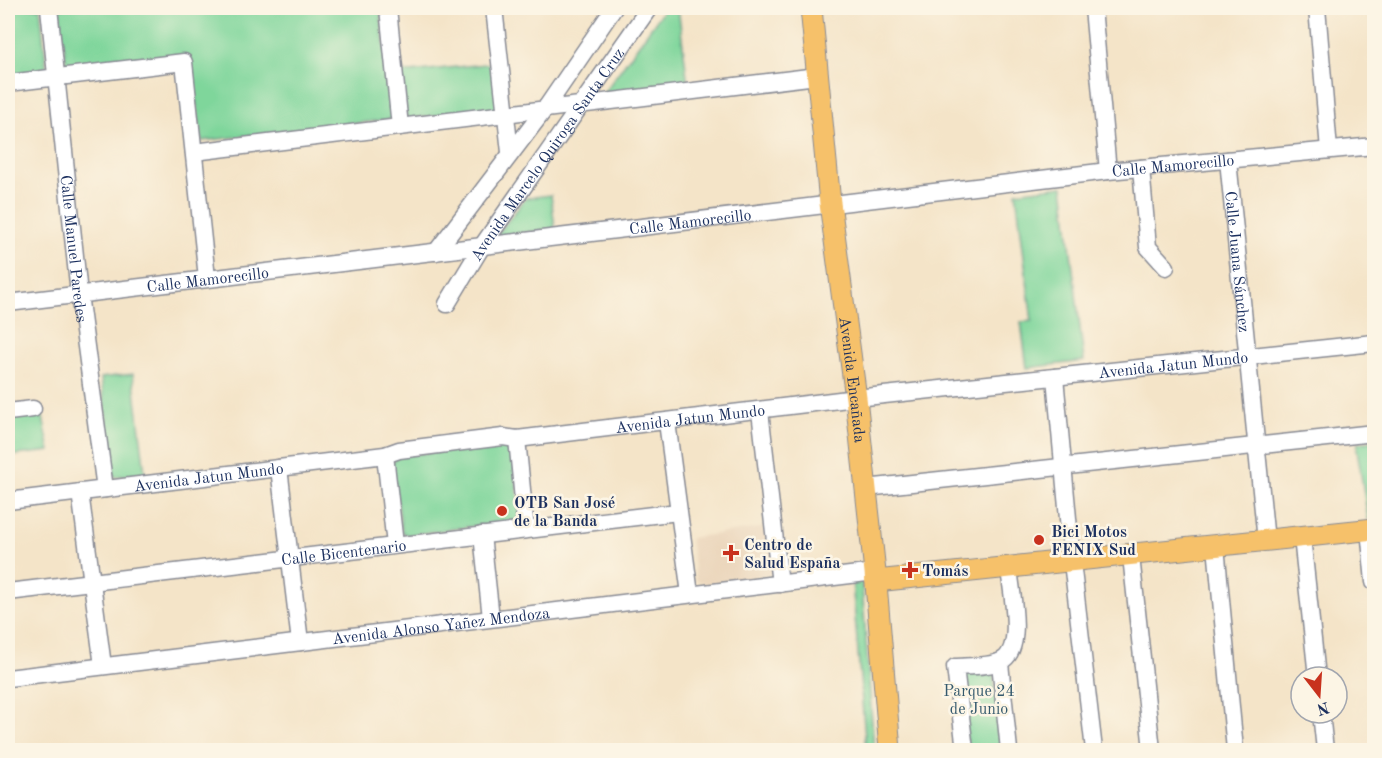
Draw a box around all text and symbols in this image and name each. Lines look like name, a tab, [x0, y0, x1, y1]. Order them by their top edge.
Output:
street label: Avenida Marcelo Quiroga Santa Cruz	[469, 46, 628, 265]
street label: Calle Mamorecillo	[1111, 153, 1235, 181]
street label: Calle Manuel Paredes	[57, 174, 89, 324]
street label: Calle Juana Sánchez	[1221, 190, 1251, 333]
street label: Calle Mamorecillo	[628, 208, 752, 238]
street label: Calle Mamorecillo	[146, 266, 270, 296]
street label: Avenida Encañada	[835, 316, 867, 444]
street label: Avenida Jatun Mundo	[1098, 350, 1249, 382]
street label: Avenida Jatun Mundo	[615, 403, 766, 437]
street label: Avenida Jatun Mundo	[133, 461, 285, 496]
place label: OTB San José de la Banda	[514, 496, 615, 530]
marker: OTB San José de la Banda	[495, 504, 509, 518]
place label: Bici Motos FENIX Sud	[1051, 525, 1136, 559]
marker: Bici Motos FENIX Sud	[1032, 533, 1046, 547]
street label: Calle Bicentenario	[280, 538, 407, 569]
place label: Centro de Salud España	[744, 538, 841, 572]
marker: Centro de Salud España	[722, 544, 740, 562]
marker: Tomás	[903, 563, 917, 577]
place label: Tomás	[922, 564, 968, 580]
street label: Avenida Alonso Yañez Mendoza	[331, 606, 551, 648]
north arrow	[1289, 665, 1349, 725]
park label: Parque 24 de Junio	[943, 684, 1015, 718]
text: N	[1314, 698, 1331, 717]

